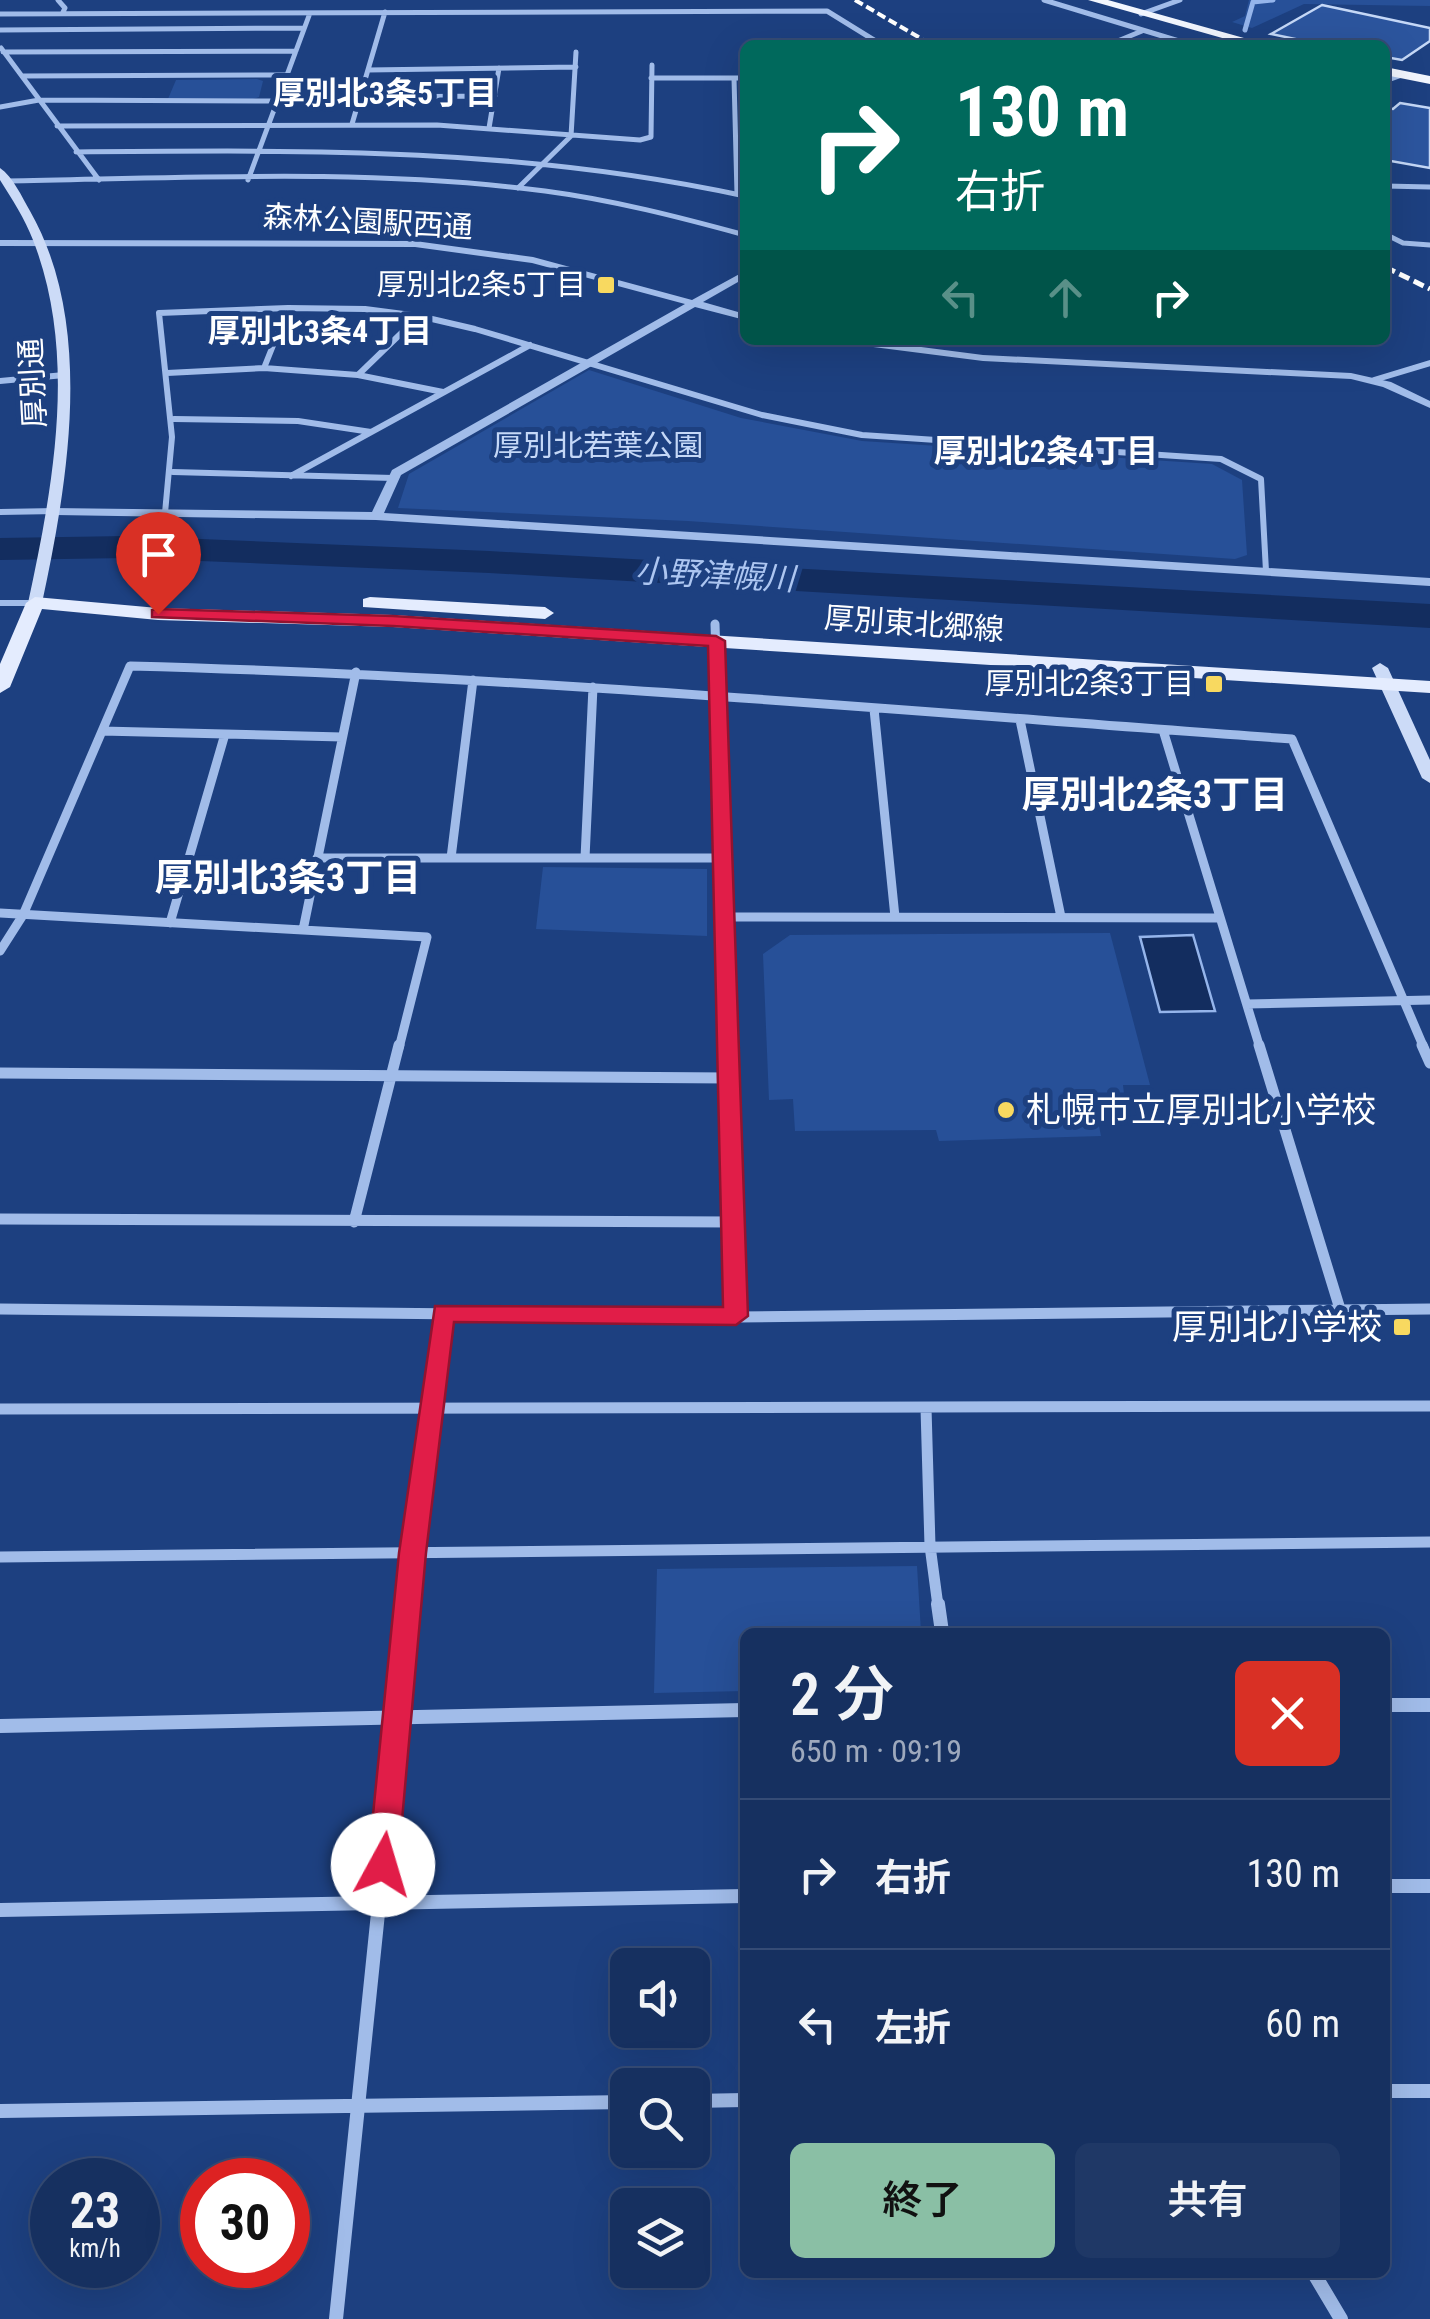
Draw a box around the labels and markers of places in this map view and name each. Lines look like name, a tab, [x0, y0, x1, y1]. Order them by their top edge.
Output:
place label: 厚別北2条5丁目	[376, 267, 586, 302]
marker: 厚別北2条5丁目	[595, 274, 617, 296]
pin	[116, 512, 201, 615]
place label: 厚別北2条3丁目	[984, 666, 1194, 701]
marker: 厚別北2条3丁目	[1203, 673, 1225, 695]
place label: 札幌市立厚別北小学校	[1026, 1090, 1376, 1131]
marker: 札幌市立厚別北小学校	[995, 1099, 1017, 1121]
place label: 厚別北小学校	[1172, 1307, 1382, 1348]
marker: 厚別北小学校	[1391, 1316, 1413, 1338]

